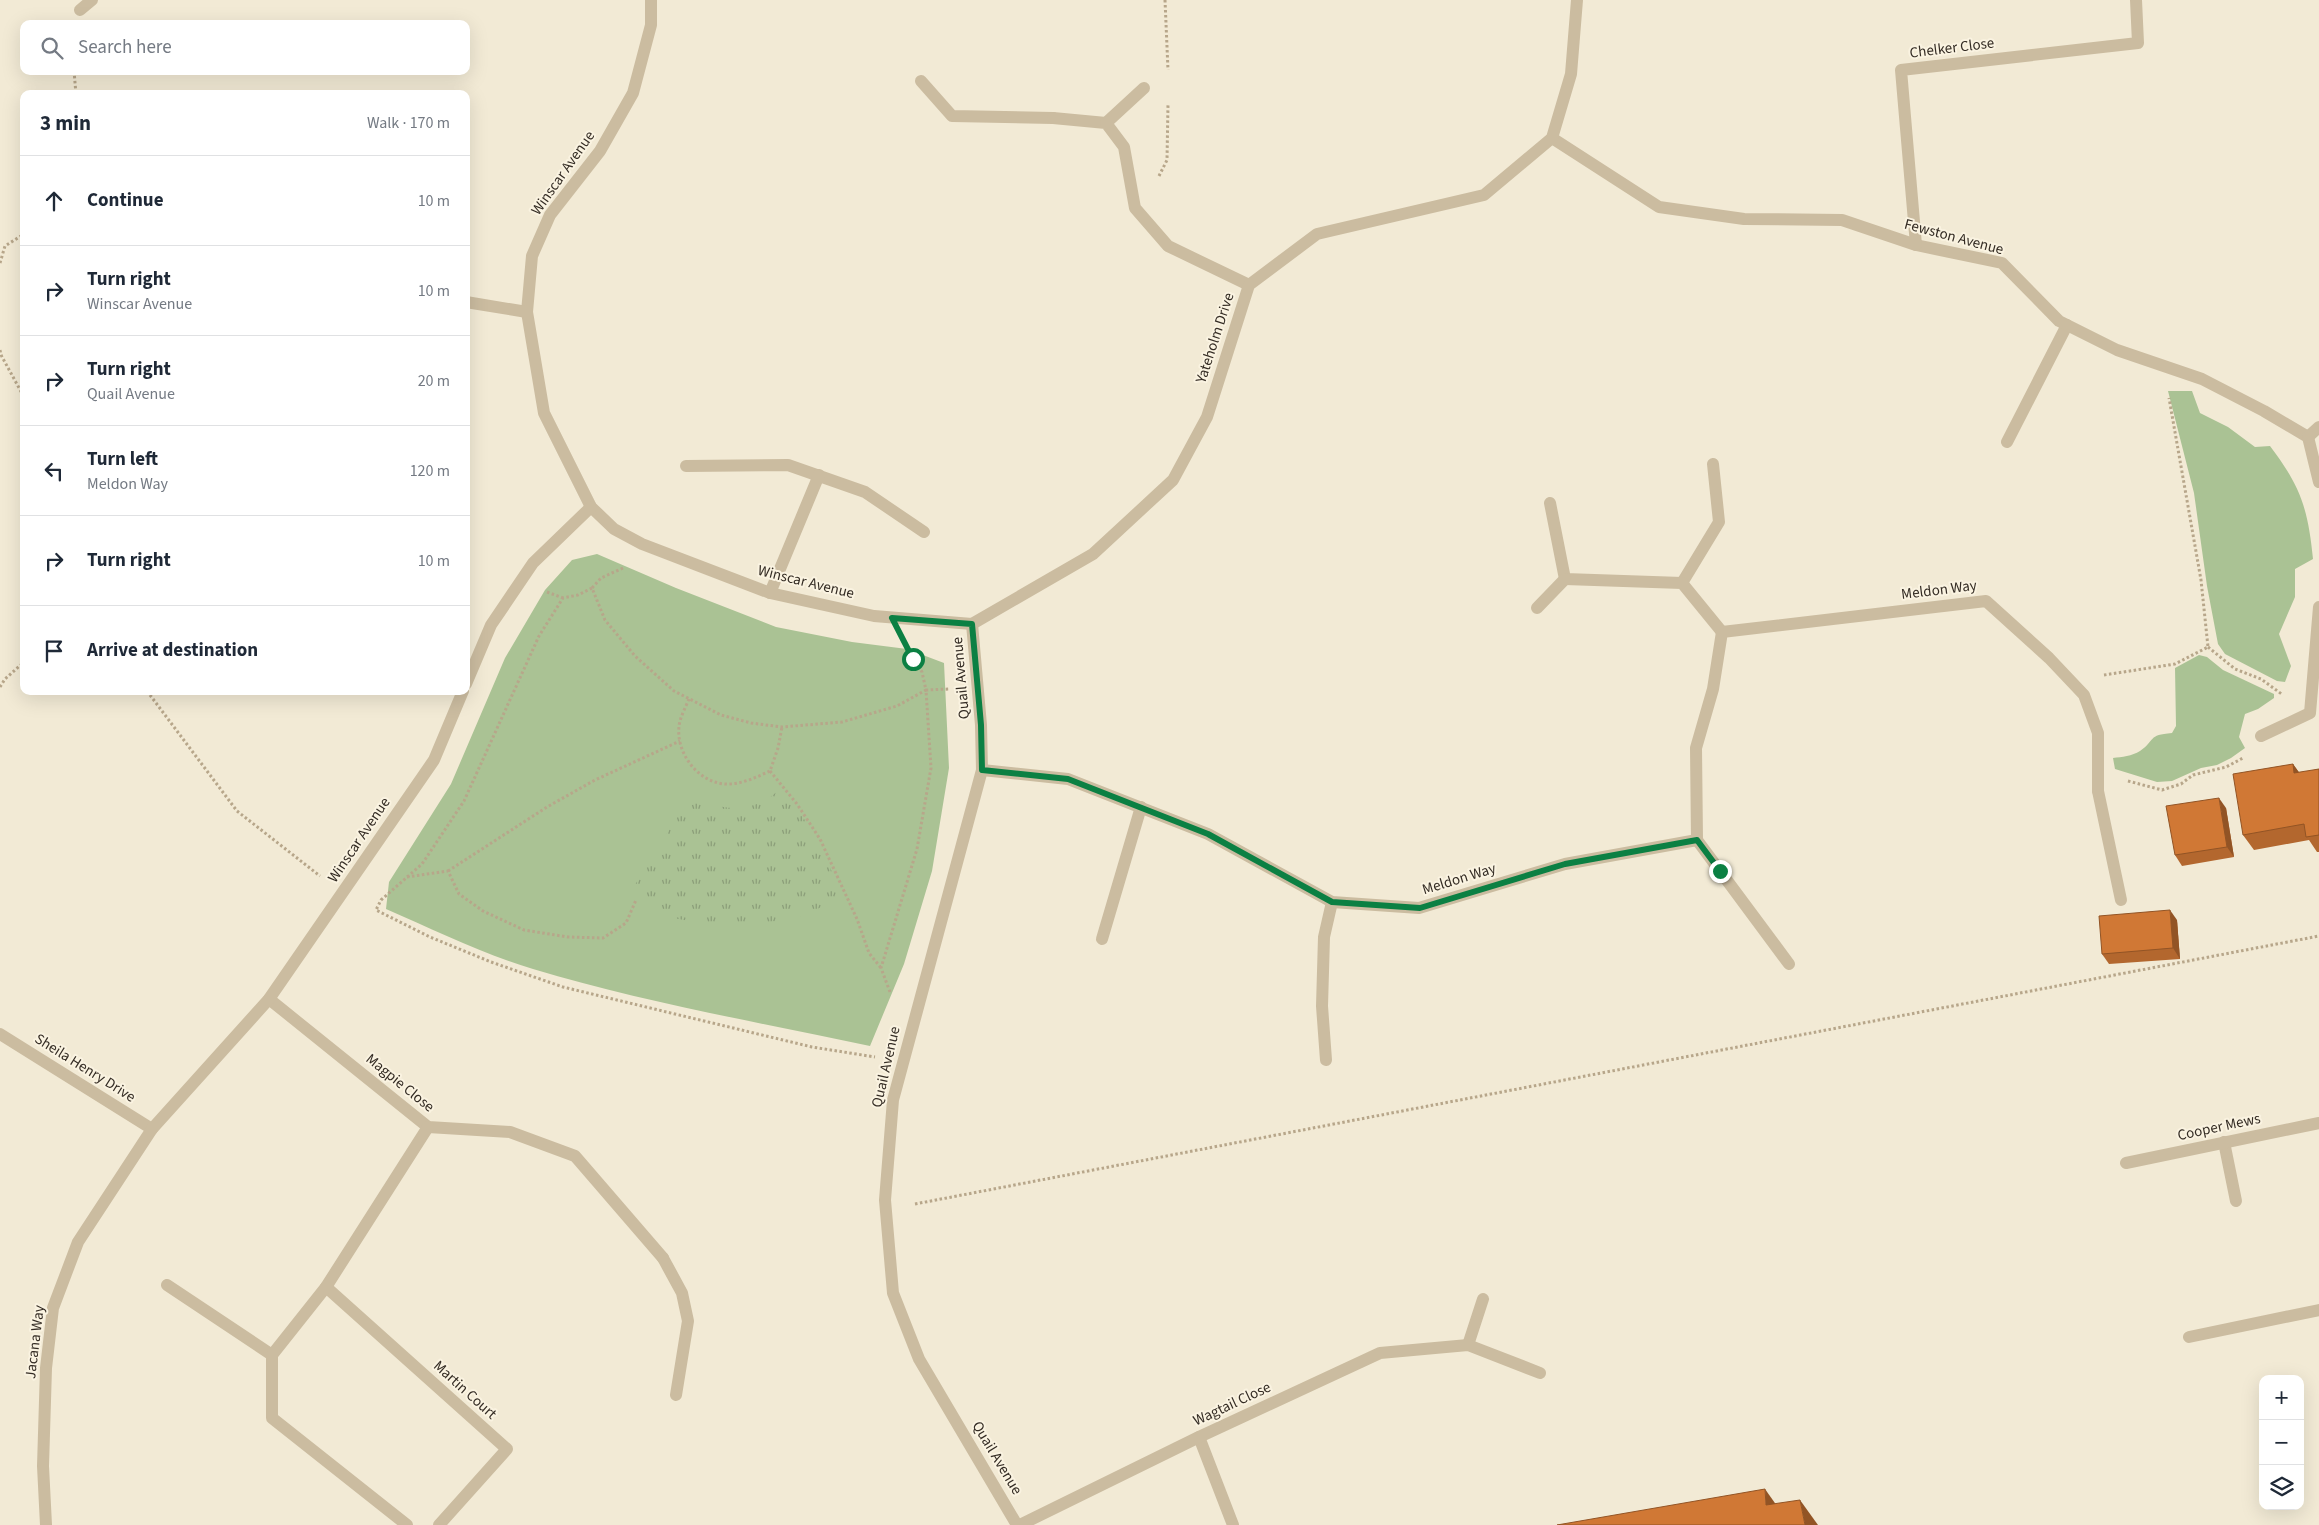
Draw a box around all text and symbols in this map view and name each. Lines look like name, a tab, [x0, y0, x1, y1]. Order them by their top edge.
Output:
search box	[20, 20, 470, 75]
street label: Chelker Close	[1909, 32, 1995, 64]
icon: search	[38, 34, 66, 62]
text: Search here	[78, 34, 172, 61]
text: 3 min	[40, 108, 91, 138]
text: Walk · 170 m	[367, 112, 450, 134]
street label: Winscar Avenue	[526, 127, 600, 219]
icon: ahead	[40, 187, 68, 215]
text: Continue	[87, 187, 164, 214]
text: 10 m	[418, 190, 450, 212]
street label: Fewston Avenue	[1902, 214, 2006, 260]
text: Turn right	[87, 266, 171, 293]
icon: right	[40, 277, 68, 305]
text: 10 m	[418, 280, 450, 302]
street label: Yateholm Drive	[1190, 290, 1239, 387]
text: Winscar Avenue	[87, 293, 192, 315]
text: Turn right	[87, 356, 171, 383]
icon: right	[40, 367, 68, 395]
text: 20 m	[418, 370, 450, 392]
text: Quail Avenue	[87, 383, 175, 405]
text: Turn left	[87, 446, 158, 473]
icon: left	[40, 457, 68, 485]
text: 120 m	[410, 460, 450, 482]
text: Meldon Way	[87, 473, 168, 495]
icon: right	[40, 547, 68, 575]
text: Turn right	[87, 547, 171, 574]
text: 10 m	[418, 550, 450, 572]
street label: Winscar Avenue	[756, 560, 856, 604]
street label: Meldon Way	[1900, 575, 1978, 605]
street label: Quail Avenue	[947, 636, 975, 720]
icon: arrive	[40, 637, 68, 665]
text: Arrive at destination	[87, 637, 258, 664]
route start	[902, 648, 925, 671]
street label: Winscar Avenue	[323, 793, 395, 887]
street label: Meldon Way	[1420, 858, 1498, 900]
route end	[1709, 860, 1732, 883]
street label: Quail Avenue	[866, 1024, 906, 1110]
street label: Sheila Henry Drive	[31, 1029, 139, 1107]
street label: Magpie Close	[361, 1049, 439, 1117]
street label: Cooper Mews	[2176, 1108, 2262, 1146]
street label: Jacana Way	[20, 1304, 50, 1380]
street label: Martin Court	[429, 1356, 501, 1424]
map controls	[2259, 1375, 2304, 1510]
button: +	[2259, 1375, 2304, 1420]
street label: Wagtail Close	[1190, 1377, 1274, 1431]
street label: Quail Avenue	[967, 1417, 1027, 1499]
button: −	[2259, 1420, 2304, 1465]
button: layers	[2259, 1465, 2304, 1510]

